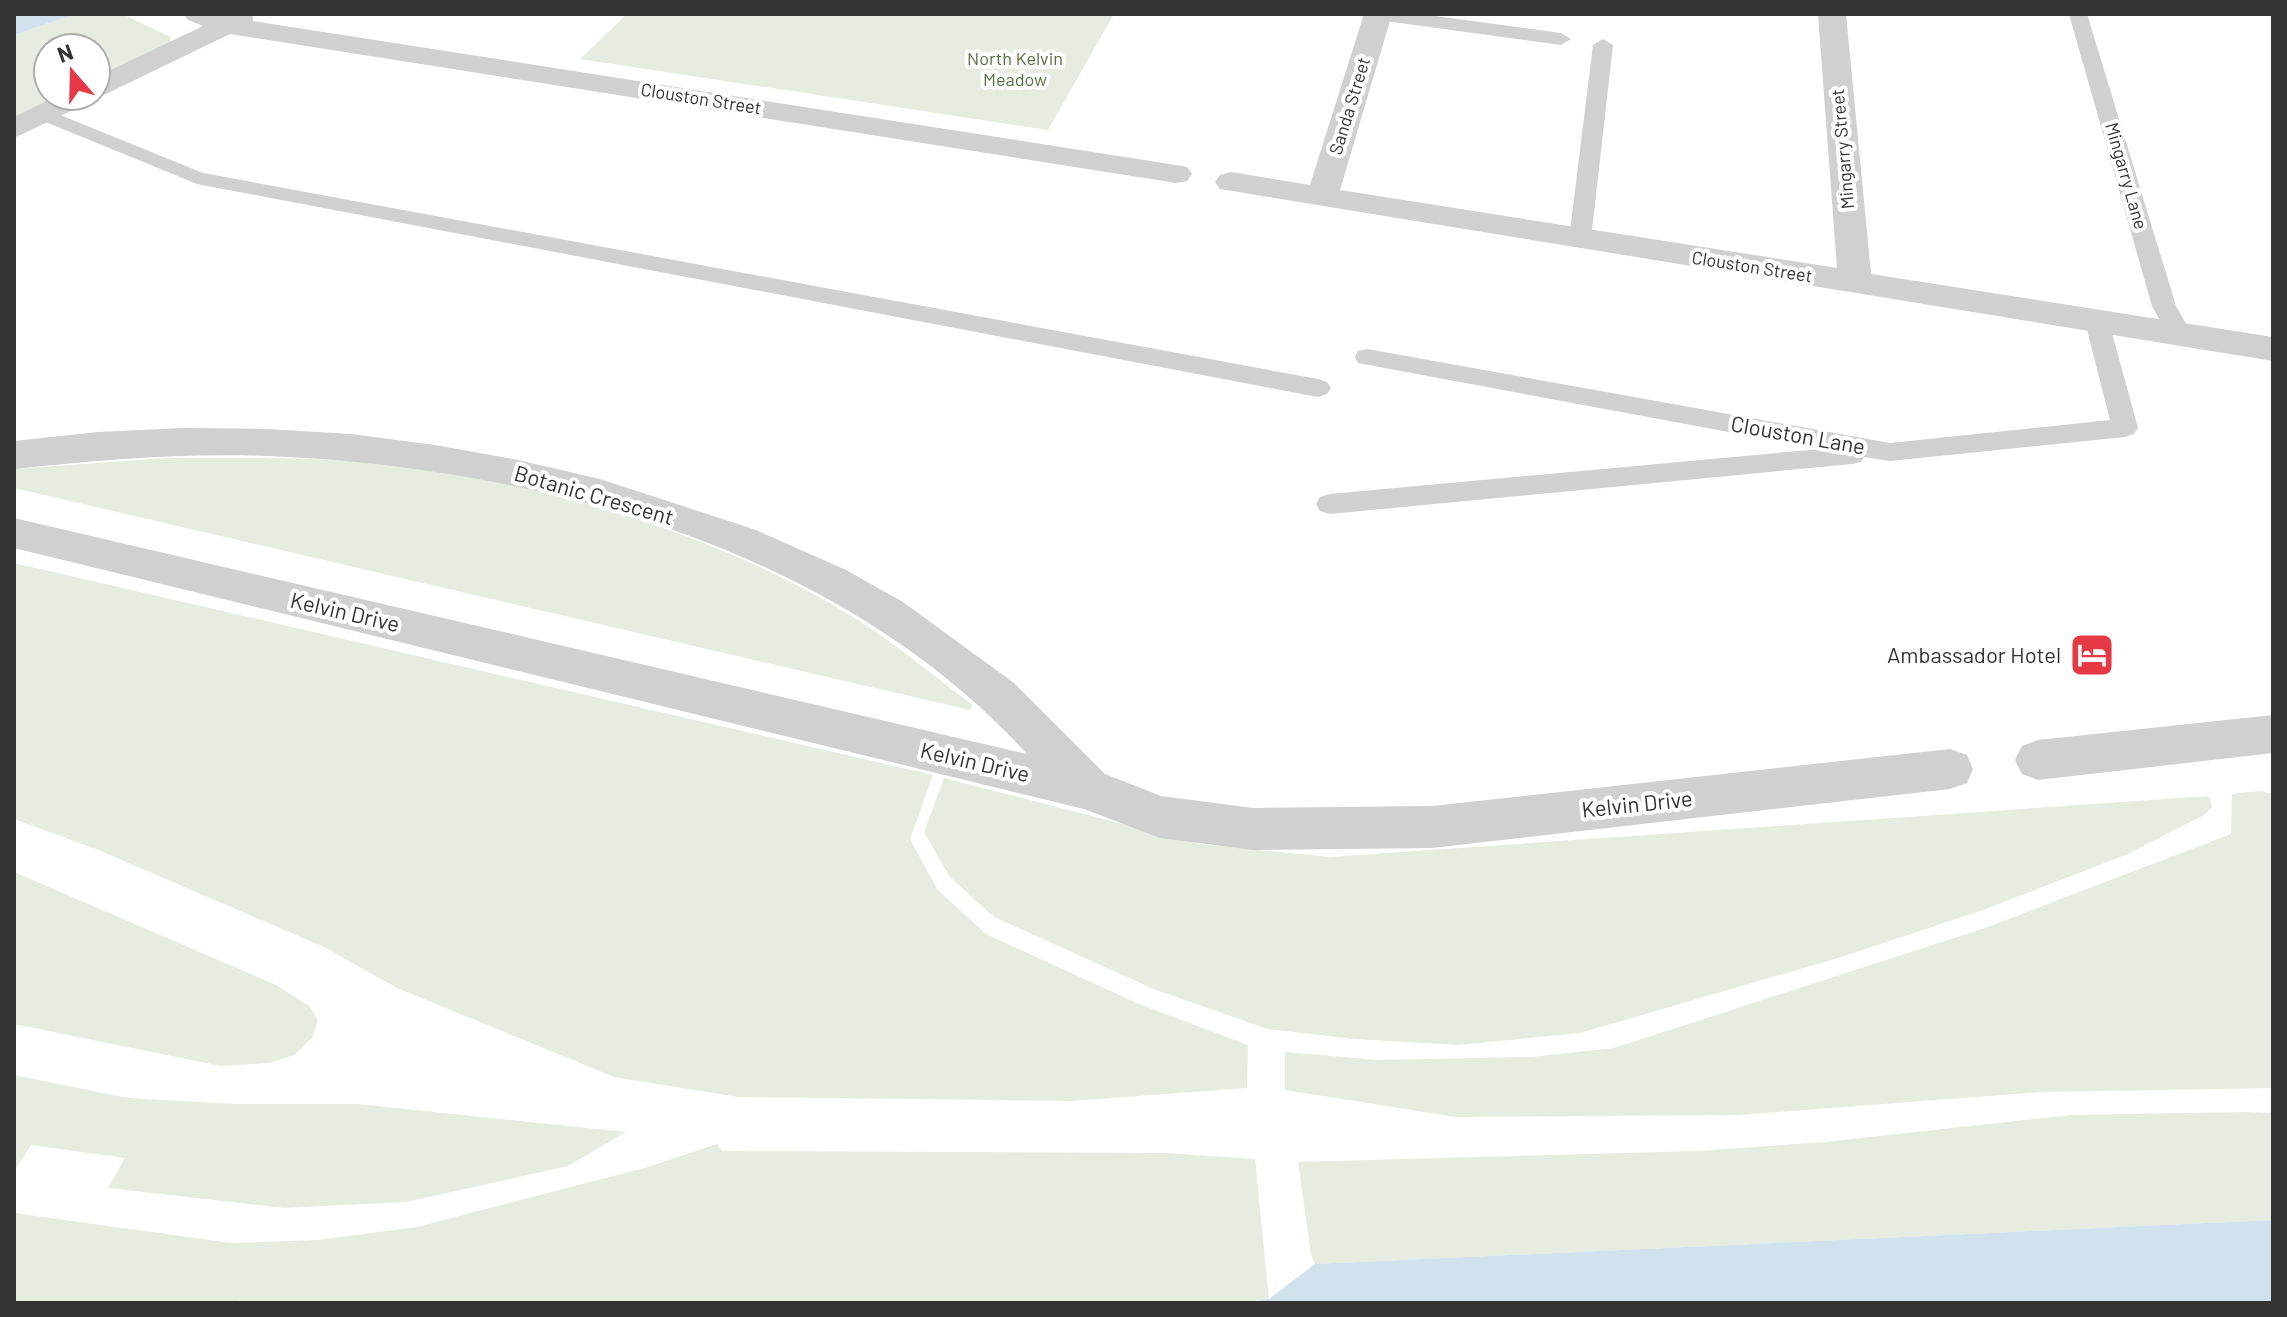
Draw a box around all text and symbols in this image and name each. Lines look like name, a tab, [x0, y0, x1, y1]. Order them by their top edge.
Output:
north arrow	[32, 32, 112, 112]
text: N	[53, 38, 76, 67]
park label: North Kelvin Meadow	[967, 47, 1063, 90]
street label: Sanda Street	[1324, 54, 1374, 157]
street label: Clouston Street	[639, 78, 763, 118]
street label: Mingarry Street	[1826, 88, 1858, 210]
street label: Mingarry Lane	[2101, 120, 2153, 232]
street label: Clouston Street	[1690, 246, 1814, 286]
street label: Clouston Lane	[1729, 409, 1867, 459]
street label: Botanic Crescent	[512, 459, 677, 529]
street label: Kelvin Drive	[288, 586, 402, 636]
hotel icon: Ambassador Hotel	[2068, 631, 2116, 679]
place label: Ambassador Hotel	[1887, 641, 2061, 667]
street label: Kelvin Drive	[918, 736, 1032, 786]
street label: Kelvin Drive	[1580, 784, 1694, 822]

